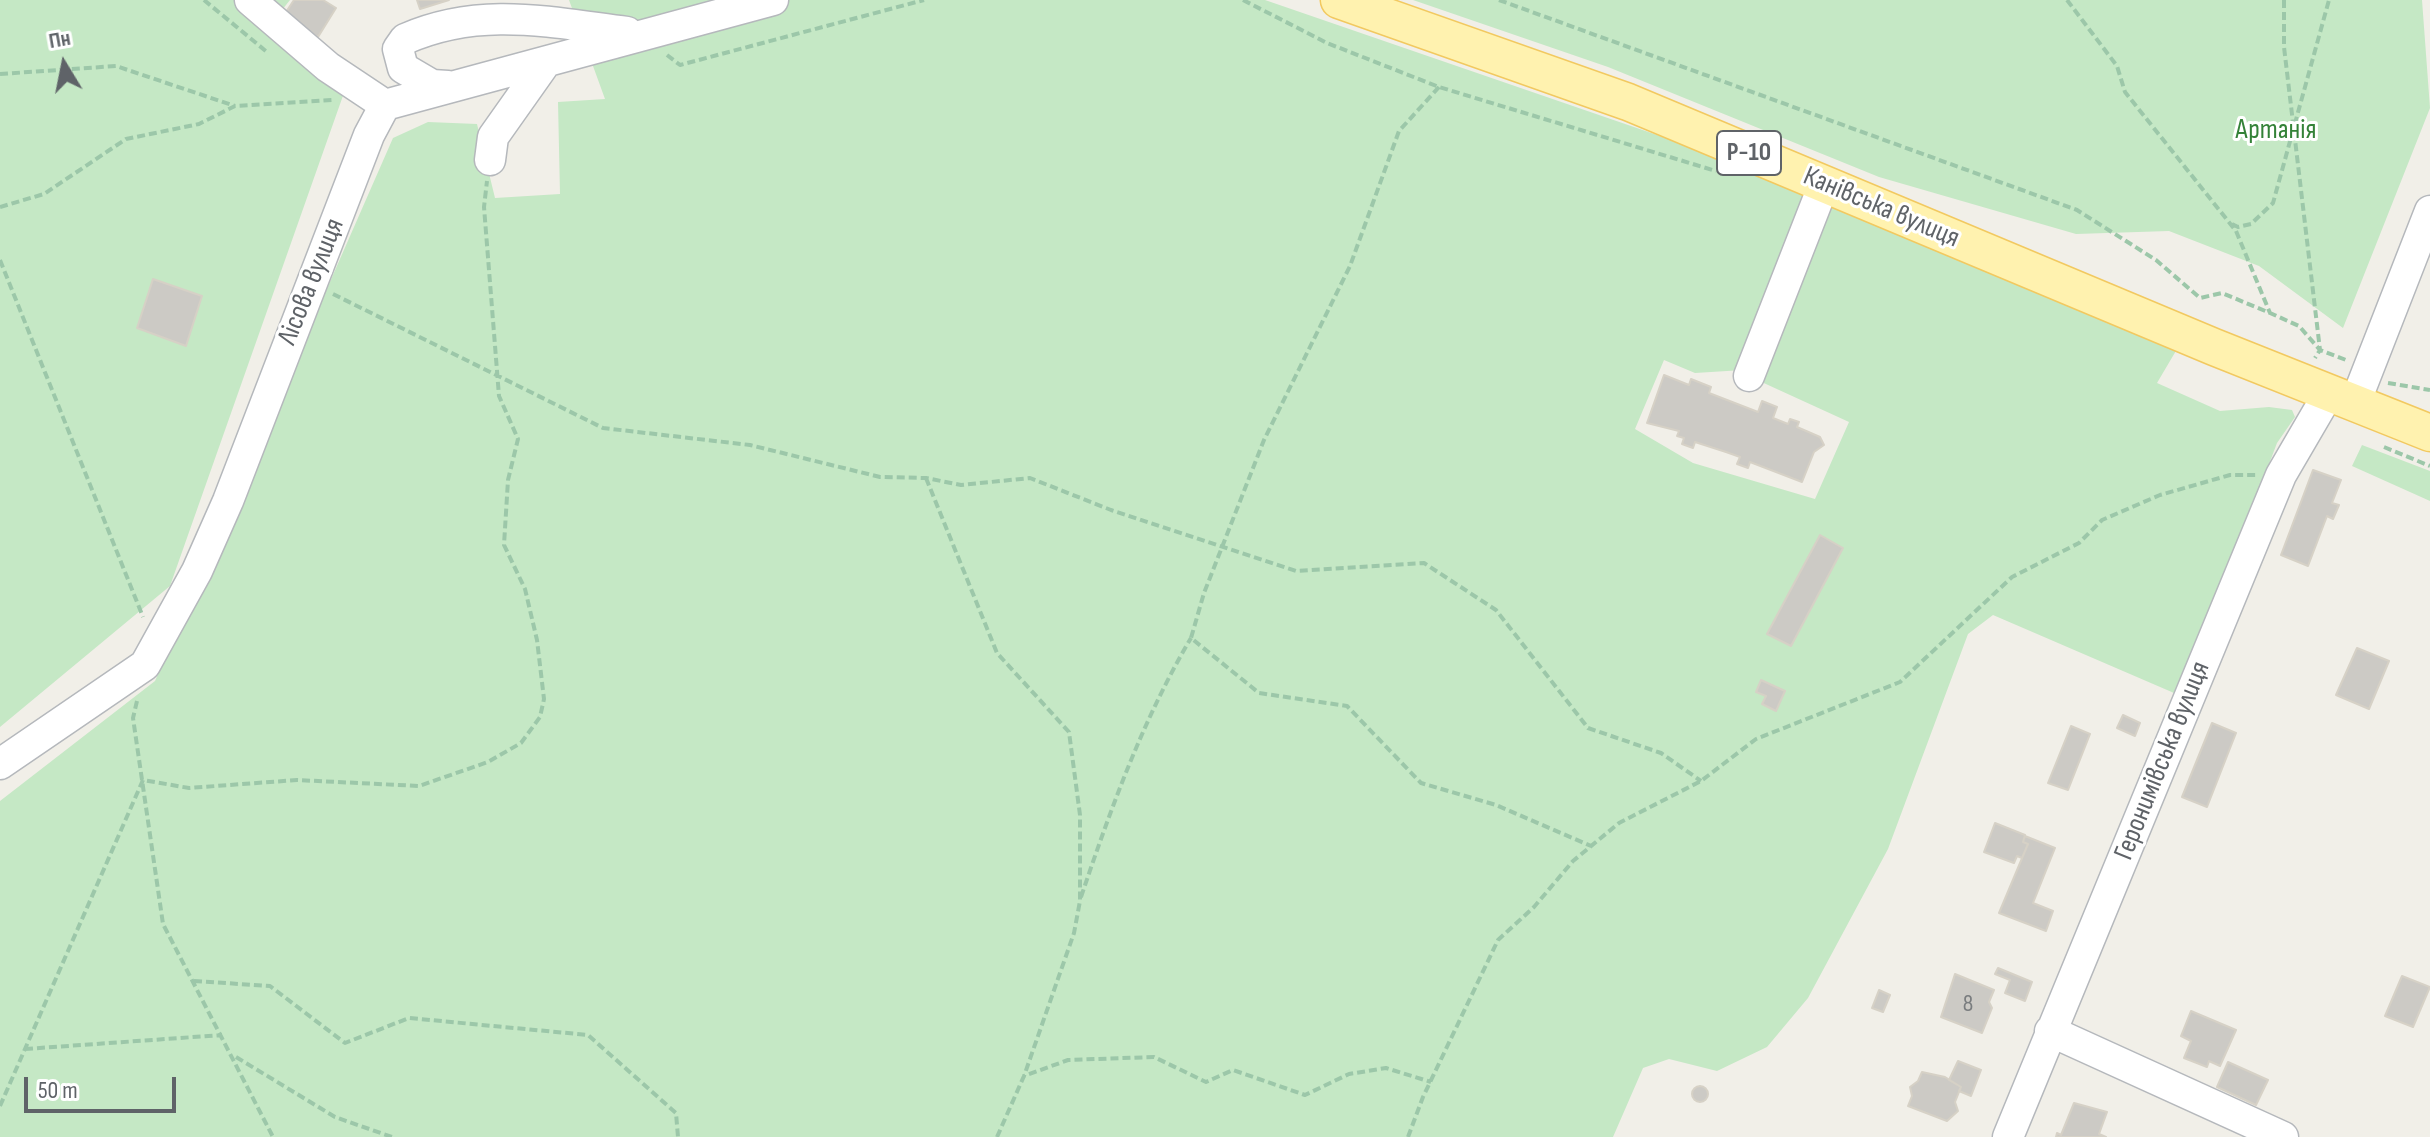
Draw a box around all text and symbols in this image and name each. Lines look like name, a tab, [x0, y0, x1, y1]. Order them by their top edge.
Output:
north arrow	[24, 24, 104, 104]
text: Пн	[47, 25, 73, 55]
park label: Артанія	[2236, 114, 2316, 148]
road number: Р-10	[1717, 131, 1781, 175]
street label: Канівська вулиця	[1798, 160, 1964, 256]
street label: Лісова вулиця	[271, 214, 353, 350]
street label: Геронимівська вулиця	[2108, 657, 2218, 865]
house number: 8	[1963, 991, 1973, 1019]
scale bar	[28, 1061, 180, 1111]
text: 50 m	[38, 1076, 78, 1105]

